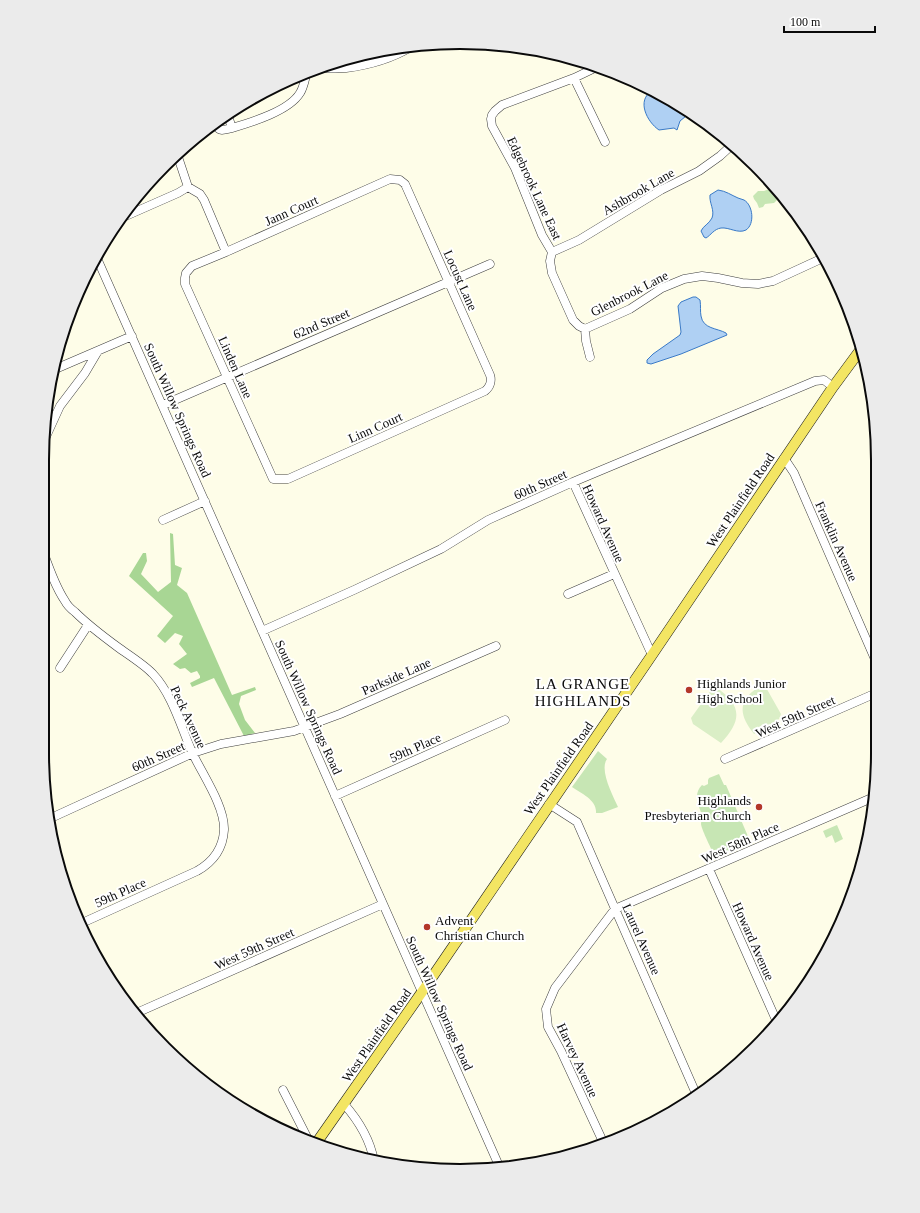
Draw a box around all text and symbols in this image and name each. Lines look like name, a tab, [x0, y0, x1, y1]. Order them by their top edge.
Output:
scale bar	[784, 8, 875, 34]
text: 100 m	[790, 15, 821, 29]
street label: Edgebrook Lane East	[504, 134, 565, 242]
street label: Ashbrook Lane	[600, 165, 677, 218]
street label: Jann Court	[262, 192, 320, 229]
street label: Locust Lane	[441, 248, 481, 313]
street label: Glenbrook Lane	[588, 267, 671, 319]
street label: 62nd Street	[291, 305, 352, 342]
street label: Linden Lane	[215, 334, 256, 401]
street label: South Willow Springs Road	[141, 341, 214, 480]
street label: Linn Court	[346, 409, 405, 446]
street label: West Plainfield Road	[703, 450, 778, 550]
street label: 60th Street	[511, 466, 569, 503]
street label: Howard Avenue	[580, 482, 628, 565]
street label: Franklin Avenue	[812, 499, 861, 584]
street label: South Willow Springs Road	[272, 638, 345, 777]
street label: Parkside Lane	[359, 654, 433, 698]
district label: LA GRANGE HIGHLANDS	[535, 676, 631, 709]
place label: Highlands Junior High School	[697, 676, 787, 706]
street label: Peck Avenue	[168, 684, 210, 751]
marker: Highlands Junior High School	[684, 685, 694, 695]
street label: West 59th Street	[753, 692, 838, 741]
street label: West Plainfield Road	[521, 718, 596, 818]
street label: 59th Place	[387, 729, 443, 765]
street label: 60th Street	[129, 738, 187, 775]
place label: Highlands Presbyterian Church	[644, 793, 751, 823]
marker: Highlands Presbyterian Church	[754, 802, 764, 812]
street label: West 58th Place	[699, 819, 782, 866]
street label: 59th Place	[92, 874, 148, 910]
street label: Howard Avenue	[730, 900, 778, 983]
street label: Laurel Avenue	[619, 901, 664, 977]
place label: Advent Christian Church	[435, 913, 525, 943]
marker: Advent Christian Church	[422, 922, 432, 932]
street label: West 59th Street	[212, 924, 297, 973]
street label: South Willow Springs Road	[403, 934, 476, 1073]
street label: West Plainfield Road	[339, 985, 414, 1085]
street label: Harvey Avenue	[554, 1021, 601, 1100]

